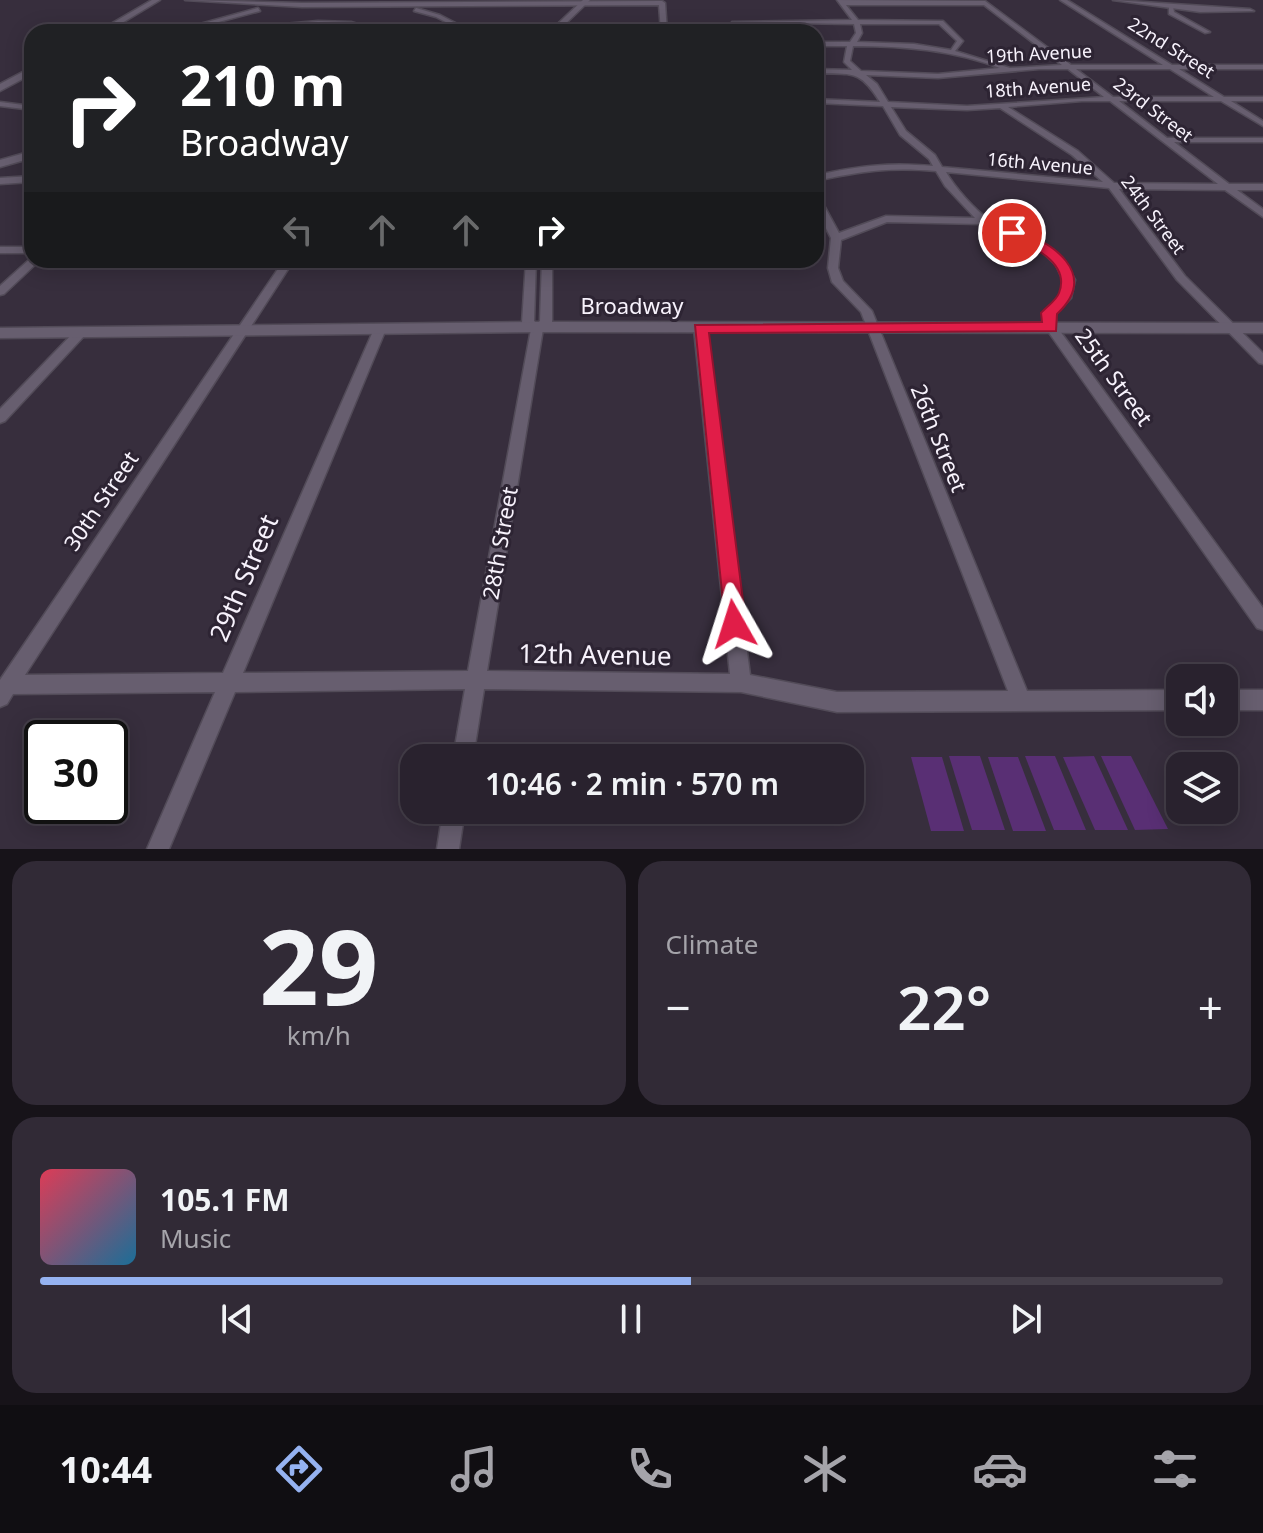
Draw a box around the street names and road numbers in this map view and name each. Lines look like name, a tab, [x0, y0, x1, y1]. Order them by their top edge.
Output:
street label: 22nd Street	[1124, 11, 1220, 83]
street label: 19th Avenue	[985, 38, 1093, 68]
street label: 18th Avenue	[984, 71, 1092, 103]
street label: 23rd Street	[1109, 71, 1199, 147]
street label: 16th Avenue	[986, 146, 1094, 180]
street label: 24th Street	[1116, 170, 1192, 259]
street label: Broadway	[581, 290, 684, 320]
street label: 25th Street	[1069, 322, 1160, 431]
street label: 26th Street	[905, 379, 975, 496]
street label: 30th Street	[56, 445, 144, 556]
street label: 28th Street	[474, 484, 524, 601]
street label: 29th Street	[200, 509, 286, 647]
street label: 12th Avenue	[518, 635, 672, 673]

